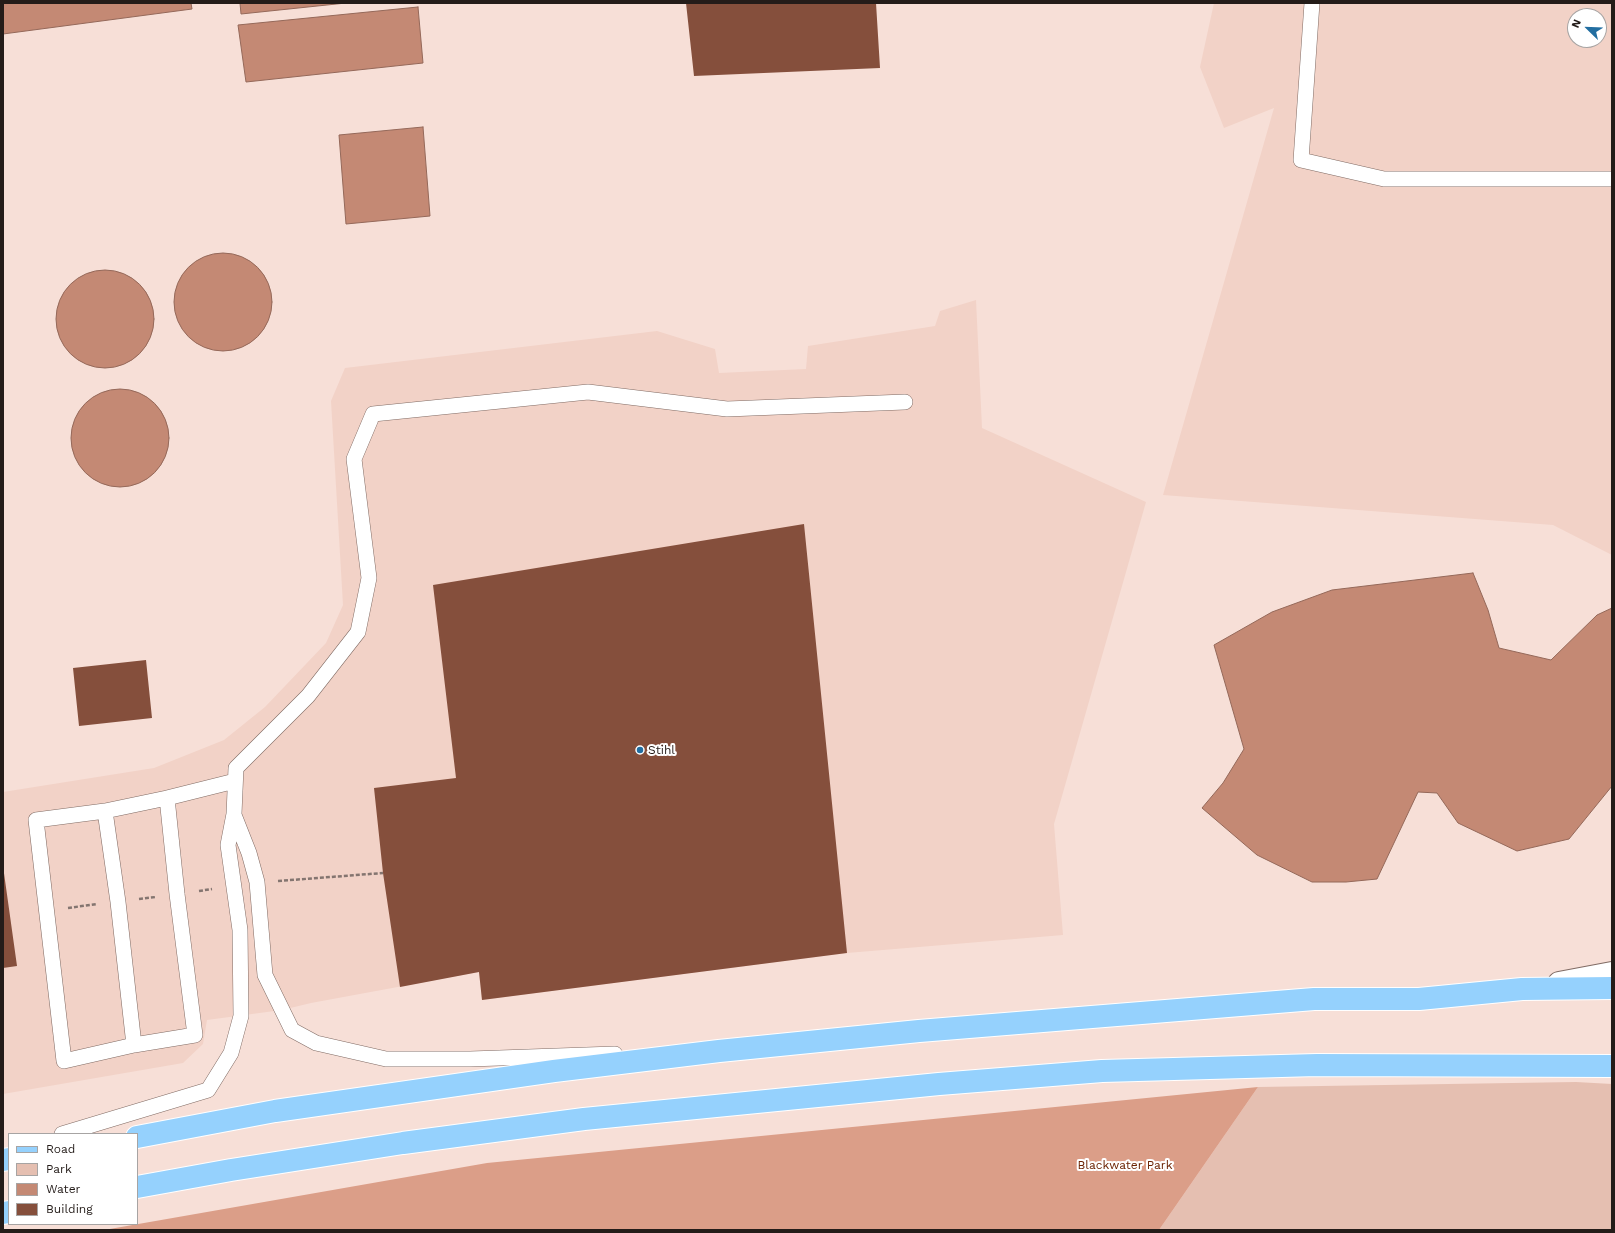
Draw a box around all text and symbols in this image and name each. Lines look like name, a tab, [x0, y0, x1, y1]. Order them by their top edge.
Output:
north arrow	[1567, 8, 1607, 48]
text: N	[1569, 17, 1584, 30]
place label: Stihl	[648, 743, 675, 757]
marker: Stihl	[635, 745, 645, 755]
legend	[8, 1133, 138, 1225]
text: Road	[46, 1142, 75, 1156]
park label: Blackwater Park	[1077, 1158, 1173, 1172]
text: Park	[46, 1162, 72, 1176]
text: Water	[46, 1182, 80, 1196]
text: Building	[46, 1202, 93, 1216]

